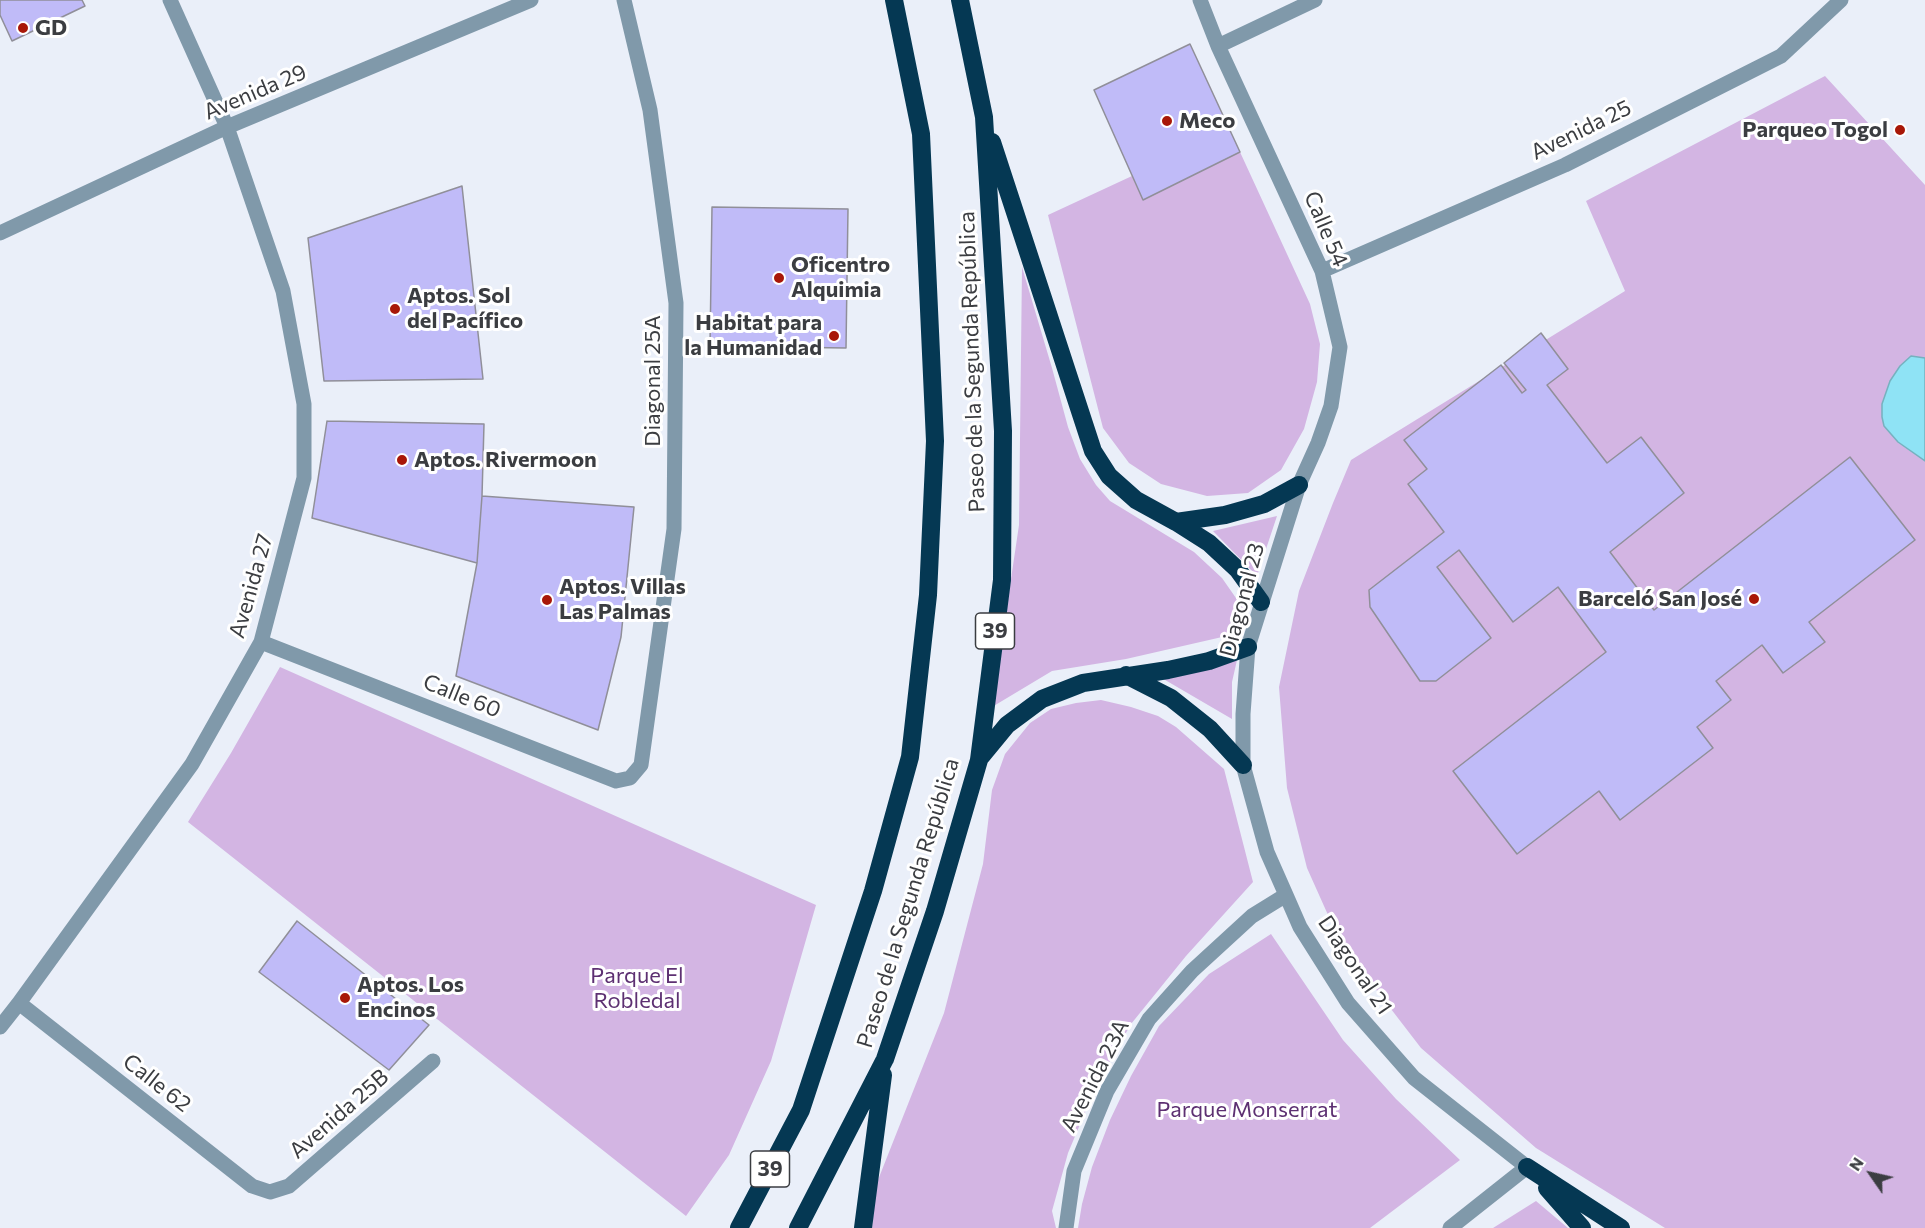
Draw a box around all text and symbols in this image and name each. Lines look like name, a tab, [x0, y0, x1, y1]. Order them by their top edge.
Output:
place label: GD	[35, 15, 67, 41]
marker: GD	[16, 21, 30, 35]
street label: Avenida 29	[200, 59, 310, 125]
street label: Avenida 25	[1527, 94, 1635, 166]
place label: Meco	[1179, 108, 1235, 134]
marker: Meco	[1160, 114, 1174, 128]
place label: Parqueo Togol	[1742, 117, 1888, 143]
marker: Parqueo Togol	[1893, 123, 1907, 137]
street label: Calle 54	[1298, 187, 1354, 271]
street label: Paseo de la Segunda República	[954, 211, 990, 513]
place label: Oficentro Alquimia	[791, 252, 890, 304]
marker: Oficentro Alquimia	[772, 271, 786, 285]
place label: Aptos. Sol del Pacífico	[407, 283, 523, 334]
marker: Aptos. Sol del Pacífico	[388, 302, 402, 316]
place label: Habitat para la Humanidad	[684, 310, 822, 362]
street label: Diagonal 25A	[640, 315, 666, 447]
marker: Habitat para la Humanidad	[827, 329, 841, 343]
place label: Aptos. Rivermoon	[414, 447, 597, 473]
marker: Aptos. Rivermoon	[395, 453, 409, 467]
street label: Avenida 27	[224, 531, 278, 641]
street label: Diagonal 23	[1214, 540, 1270, 660]
place label: Aptos. Villas Las Palmas	[559, 574, 686, 626]
place label: Barceló San José	[1578, 586, 1742, 612]
marker: Barceló San José	[1747, 592, 1761, 606]
marker: Aptos. Villas Las Palmas	[540, 593, 554, 607]
road number: 39	[976, 613, 1014, 649]
street label: Calle 60	[419, 669, 505, 723]
street label: Paseo de la Segunda República	[851, 755, 965, 1051]
street label: Diagonal 21	[1312, 910, 1398, 1020]
park label: Parque El Robledal	[590, 963, 684, 1014]
place label: Aptos. Los Encinos	[357, 972, 464, 1023]
marker: Aptos. Los Encinos	[338, 991, 352, 1005]
street label: Avenida 23A	[1055, 1015, 1135, 1137]
street label: Calle 62	[118, 1048, 196, 1118]
street label: Avenida 25B	[284, 1064, 394, 1164]
park label: Parque Monserrat	[1157, 1097, 1337, 1123]
north arrow	[1841, 1144, 1901, 1204]
road number: 39	[750, 1151, 790, 1187]
text: N	[1844, 1153, 1867, 1174]

